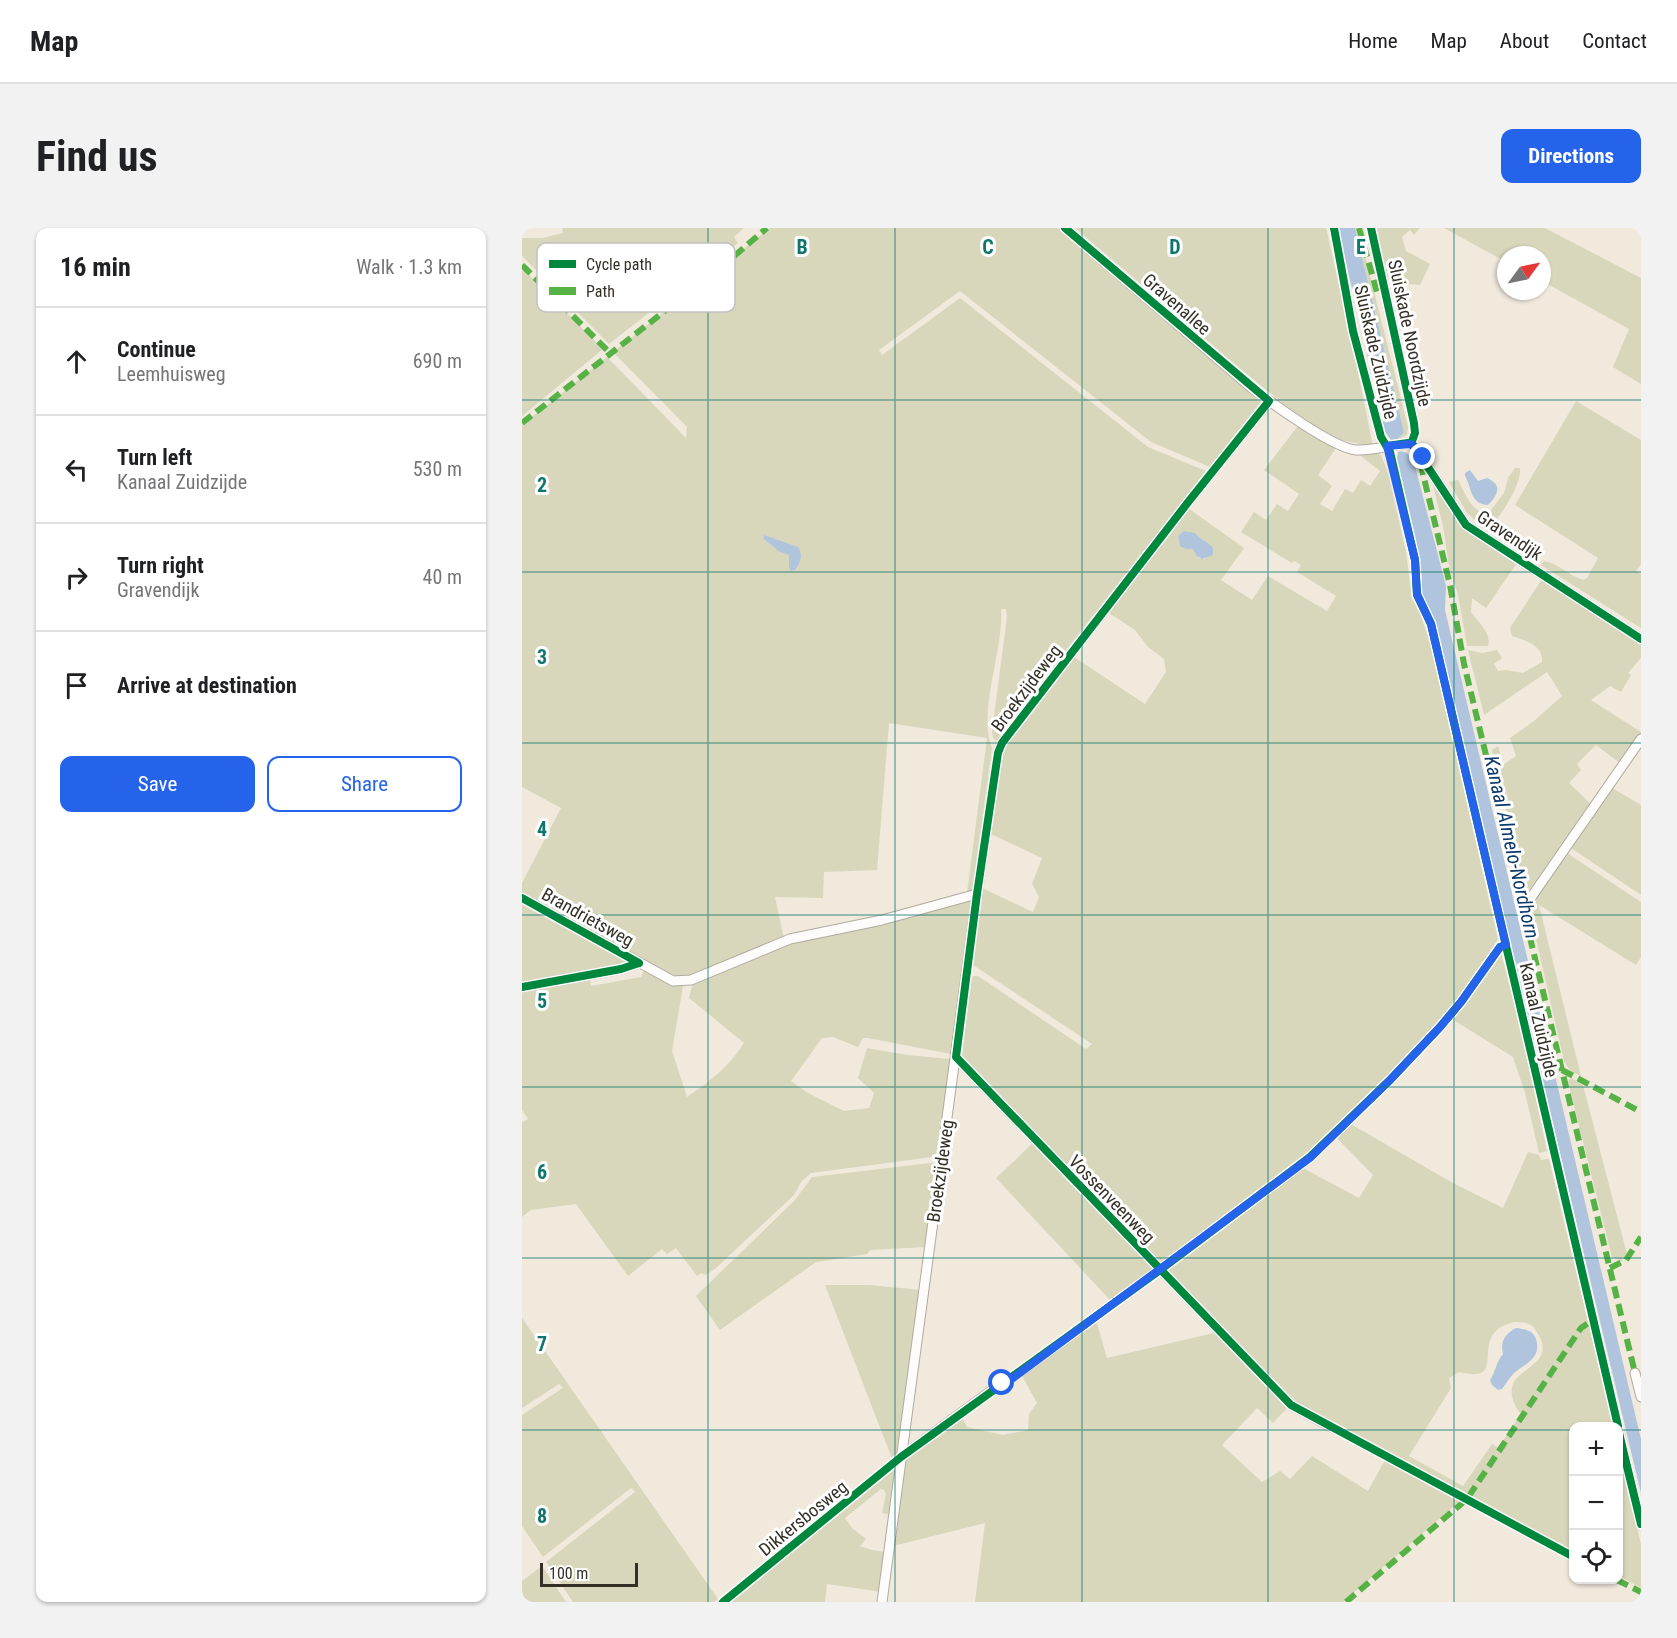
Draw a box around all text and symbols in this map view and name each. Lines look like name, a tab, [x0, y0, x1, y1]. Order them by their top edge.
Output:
text: Map	[30, 25, 78, 58]
text: Home	[1348, 29, 1398, 53]
text: Map	[1431, 29, 1467, 53]
text: About	[1500, 29, 1549, 53]
text: Contact	[1582, 29, 1647, 53]
button: Directions	[1501, 129, 1641, 183]
text: Find us	[36, 132, 157, 181]
text: B	[796, 235, 808, 259]
text: C	[982, 235, 994, 259]
text: D	[1169, 235, 1181, 259]
text: E	[1356, 235, 1366, 259]
legend	[537, 243, 735, 312]
north arrow	[1497, 246, 1551, 300]
text: 16 min	[60, 252, 131, 282]
text: Walk · 1.3 km	[356, 255, 462, 279]
text: Cycle path	[586, 255, 652, 274]
street label: Sluiskade Noordzijde	[1384, 258, 1436, 408]
street label: Gravenallee	[1139, 269, 1215, 339]
text: Path	[586, 282, 615, 301]
street label: Sluiskade Zuidzijde	[1350, 283, 1402, 421]
text: Continue	[117, 337, 196, 362]
icon: ahead	[60, 345, 93, 378]
text: 690 m	[413, 349, 462, 373]
text: Leemhuisweg	[117, 362, 226, 386]
route end	[1409, 443, 1435, 469]
text: Turn left	[117, 445, 192, 470]
icon: left	[60, 453, 93, 486]
text: 530 m	[413, 457, 462, 481]
text: Kanaal Zuidzijde	[117, 470, 247, 494]
text: 2	[537, 473, 547, 497]
street label: Gravendijk	[1473, 506, 1547, 564]
text: Turn right	[117, 553, 204, 578]
icon: right	[60, 561, 93, 594]
text: 40 m	[423, 565, 462, 589]
text: Gravendijk	[117, 578, 199, 602]
street label: Broekzijdeweg	[987, 640, 1065, 736]
text: 3	[537, 645, 547, 669]
icon: arrive	[60, 669, 93, 702]
text: Arrive at destination	[117, 673, 297, 698]
water label: Kanaal Almelo-Nordhorn	[1479, 753, 1545, 941]
button: Save	[60, 756, 255, 812]
button: Share	[267, 756, 462, 812]
text: 4	[537, 817, 547, 841]
street label: Brandrietsweg	[538, 883, 638, 951]
street label: Kanaal Zuidzijde	[1516, 961, 1562, 1079]
text: 5	[537, 989, 547, 1013]
street label: Broekzijdeweg	[922, 1118, 958, 1224]
street label: Vossenveenweg	[1065, 1151, 1159, 1247]
text: 6	[537, 1160, 547, 1184]
text: 7	[537, 1332, 547, 1356]
route start	[988, 1369, 1014, 1395]
map controls	[1569, 1422, 1623, 1584]
button: +	[1569, 1422, 1623, 1476]
street label: Dikkersbosweg	[755, 1476, 851, 1560]
button: −	[1569, 1476, 1623, 1530]
text: 8	[537, 1504, 547, 1528]
button: locate	[1569, 1530, 1623, 1584]
scale bar	[540, 1560, 638, 1588]
text: 100 m	[549, 1564, 588, 1583]

